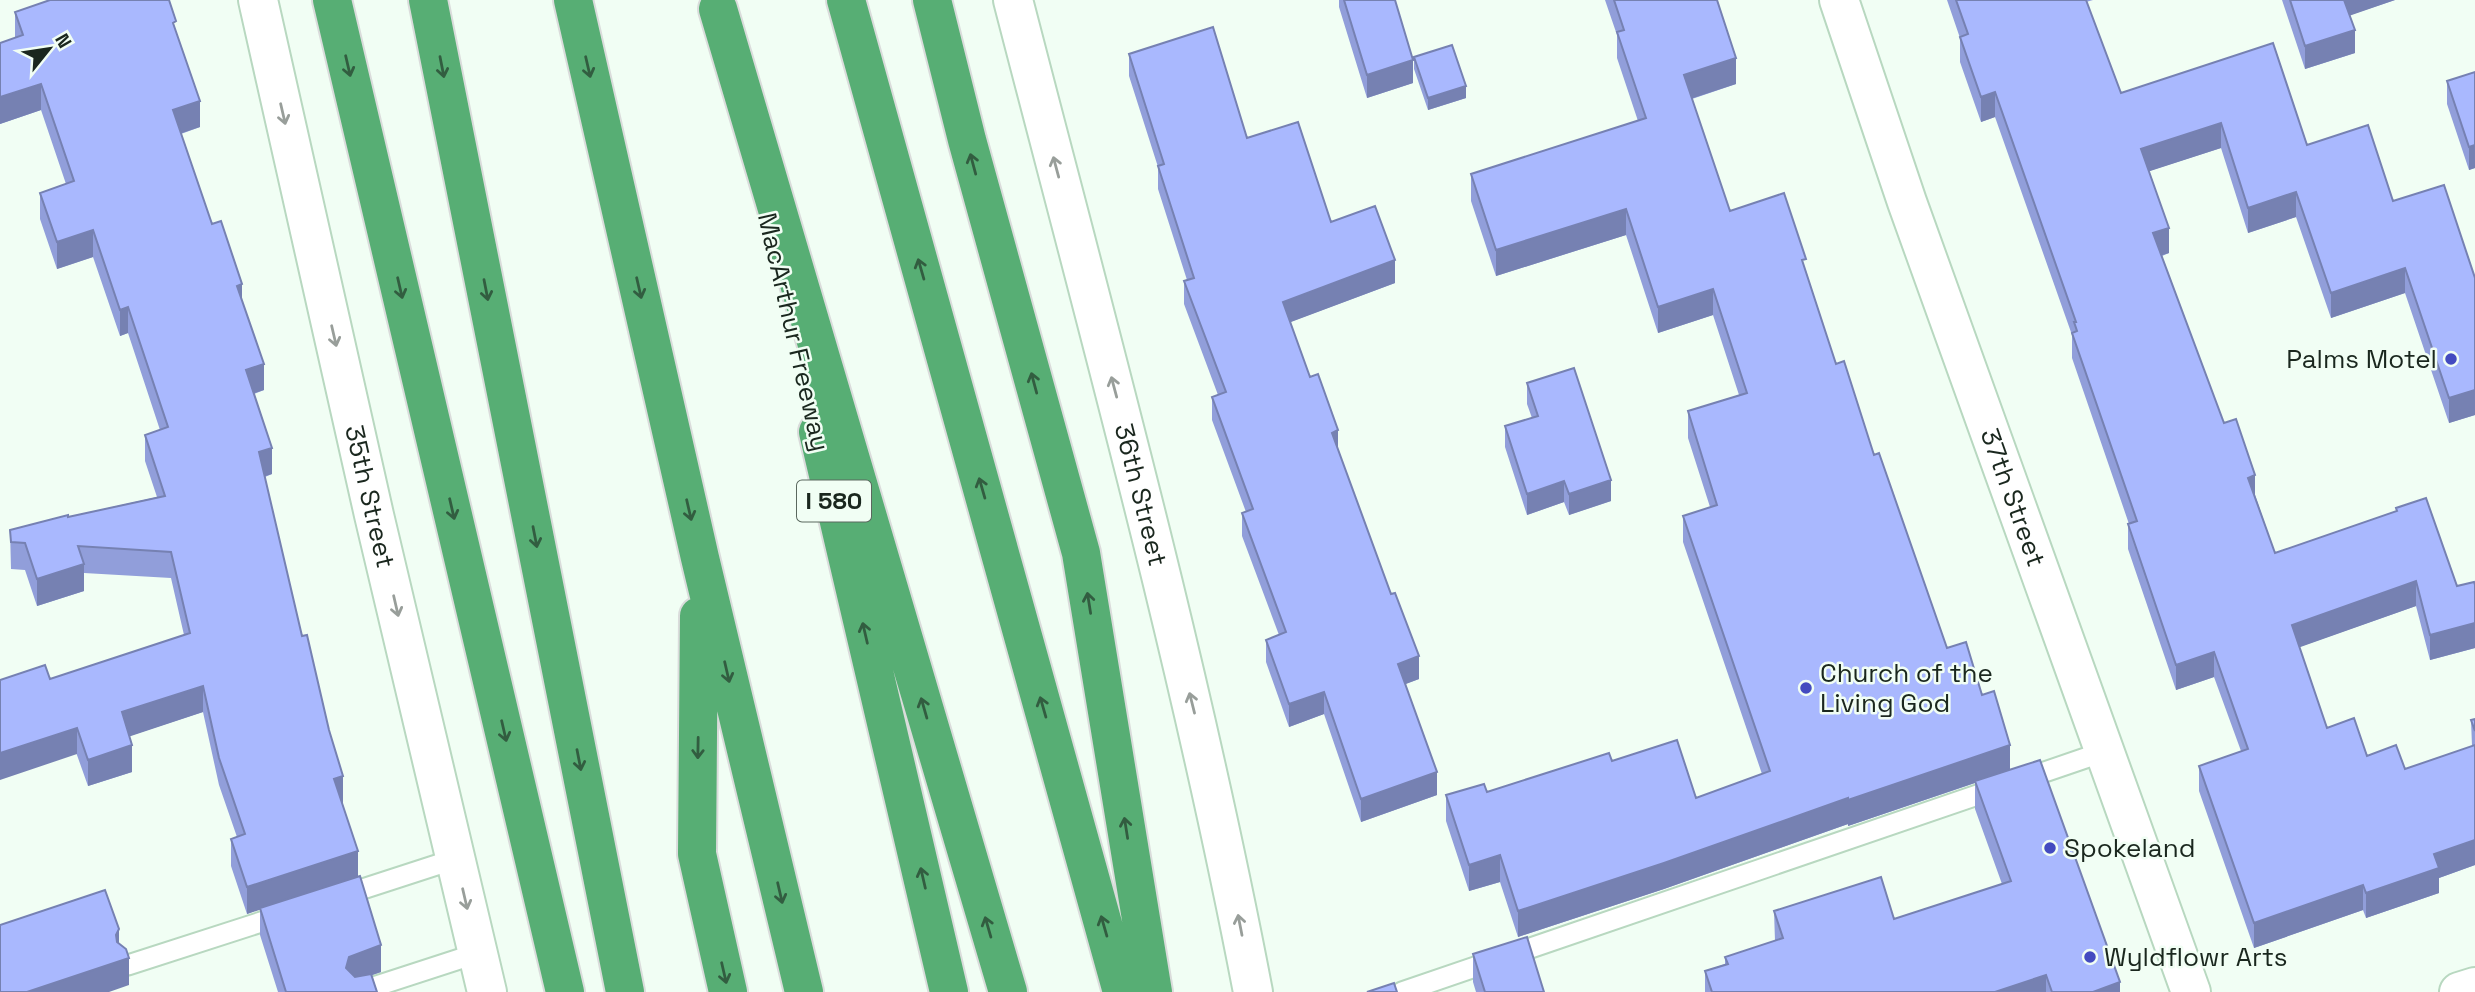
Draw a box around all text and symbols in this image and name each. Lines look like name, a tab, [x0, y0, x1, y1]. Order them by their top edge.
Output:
north arrow	[14, 14, 84, 84]
text: N	[49, 29, 77, 53]
one-way arrow	[342, 55, 355, 77]
one-way arrow	[435, 55, 449, 78]
one-way arrow	[582, 55, 596, 78]
one-way arrow	[277, 102, 291, 125]
one-way arrow	[966, 153, 979, 175]
one-way arrow	[1049, 156, 1062, 179]
street label: MacArthur Freeway	[750, 209, 838, 455]
one-way arrow	[913, 258, 926, 280]
one-way arrow	[394, 276, 407, 299]
one-way arrow	[632, 276, 646, 299]
one-way arrow	[479, 278, 493, 301]
one-way arrow	[327, 324, 341, 347]
place label: Palms Motel	[2286, 342, 2437, 376]
marker: Palms Motel	[2443, 351, 2459, 367]
one-way arrow	[1027, 372, 1040, 395]
one-way arrow	[1106, 376, 1119, 398]
street label: 36th Street	[1107, 420, 1175, 570]
street label: 35th Street	[337, 422, 403, 571]
street label: 37th Street	[1973, 424, 2054, 571]
one-way arrow	[974, 477, 987, 499]
road number: I 580	[797, 480, 871, 522]
one-way arrow	[446, 497, 459, 520]
one-way arrow	[683, 498, 696, 521]
one-way arrow	[528, 525, 542, 548]
one-way arrow	[1082, 593, 1095, 615]
one-way arrow	[389, 594, 403, 617]
one-way arrow	[858, 622, 871, 644]
place label: Church of the Living God	[1820, 656, 1993, 720]
one-way arrow	[721, 660, 734, 682]
marker: Church of the Living God	[1798, 680, 1814, 696]
one-way arrow	[1185, 692, 1198, 715]
one-way arrow	[1035, 696, 1048, 718]
one-way arrow	[917, 698, 930, 720]
one-way arrow	[498, 719, 511, 742]
one-way arrow	[691, 737, 705, 760]
one-way arrow	[573, 748, 586, 771]
one-way arrow	[1119, 817, 1132, 840]
place label: Spokeland	[2064, 831, 2195, 865]
marker: Spokeland	[2042, 840, 2058, 856]
one-way arrow	[915, 867, 929, 890]
one-way arrow	[774, 881, 787, 904]
one-way arrow	[459, 887, 472, 910]
one-way arrow	[1233, 914, 1247, 937]
one-way arrow	[1096, 915, 1109, 937]
one-way arrow	[981, 916, 994, 938]
place label: Wyldflowr Arts	[2104, 940, 2288, 974]
marker: Wyldflowr Arts	[2082, 949, 2098, 965]
one-way arrow	[717, 961, 731, 984]

